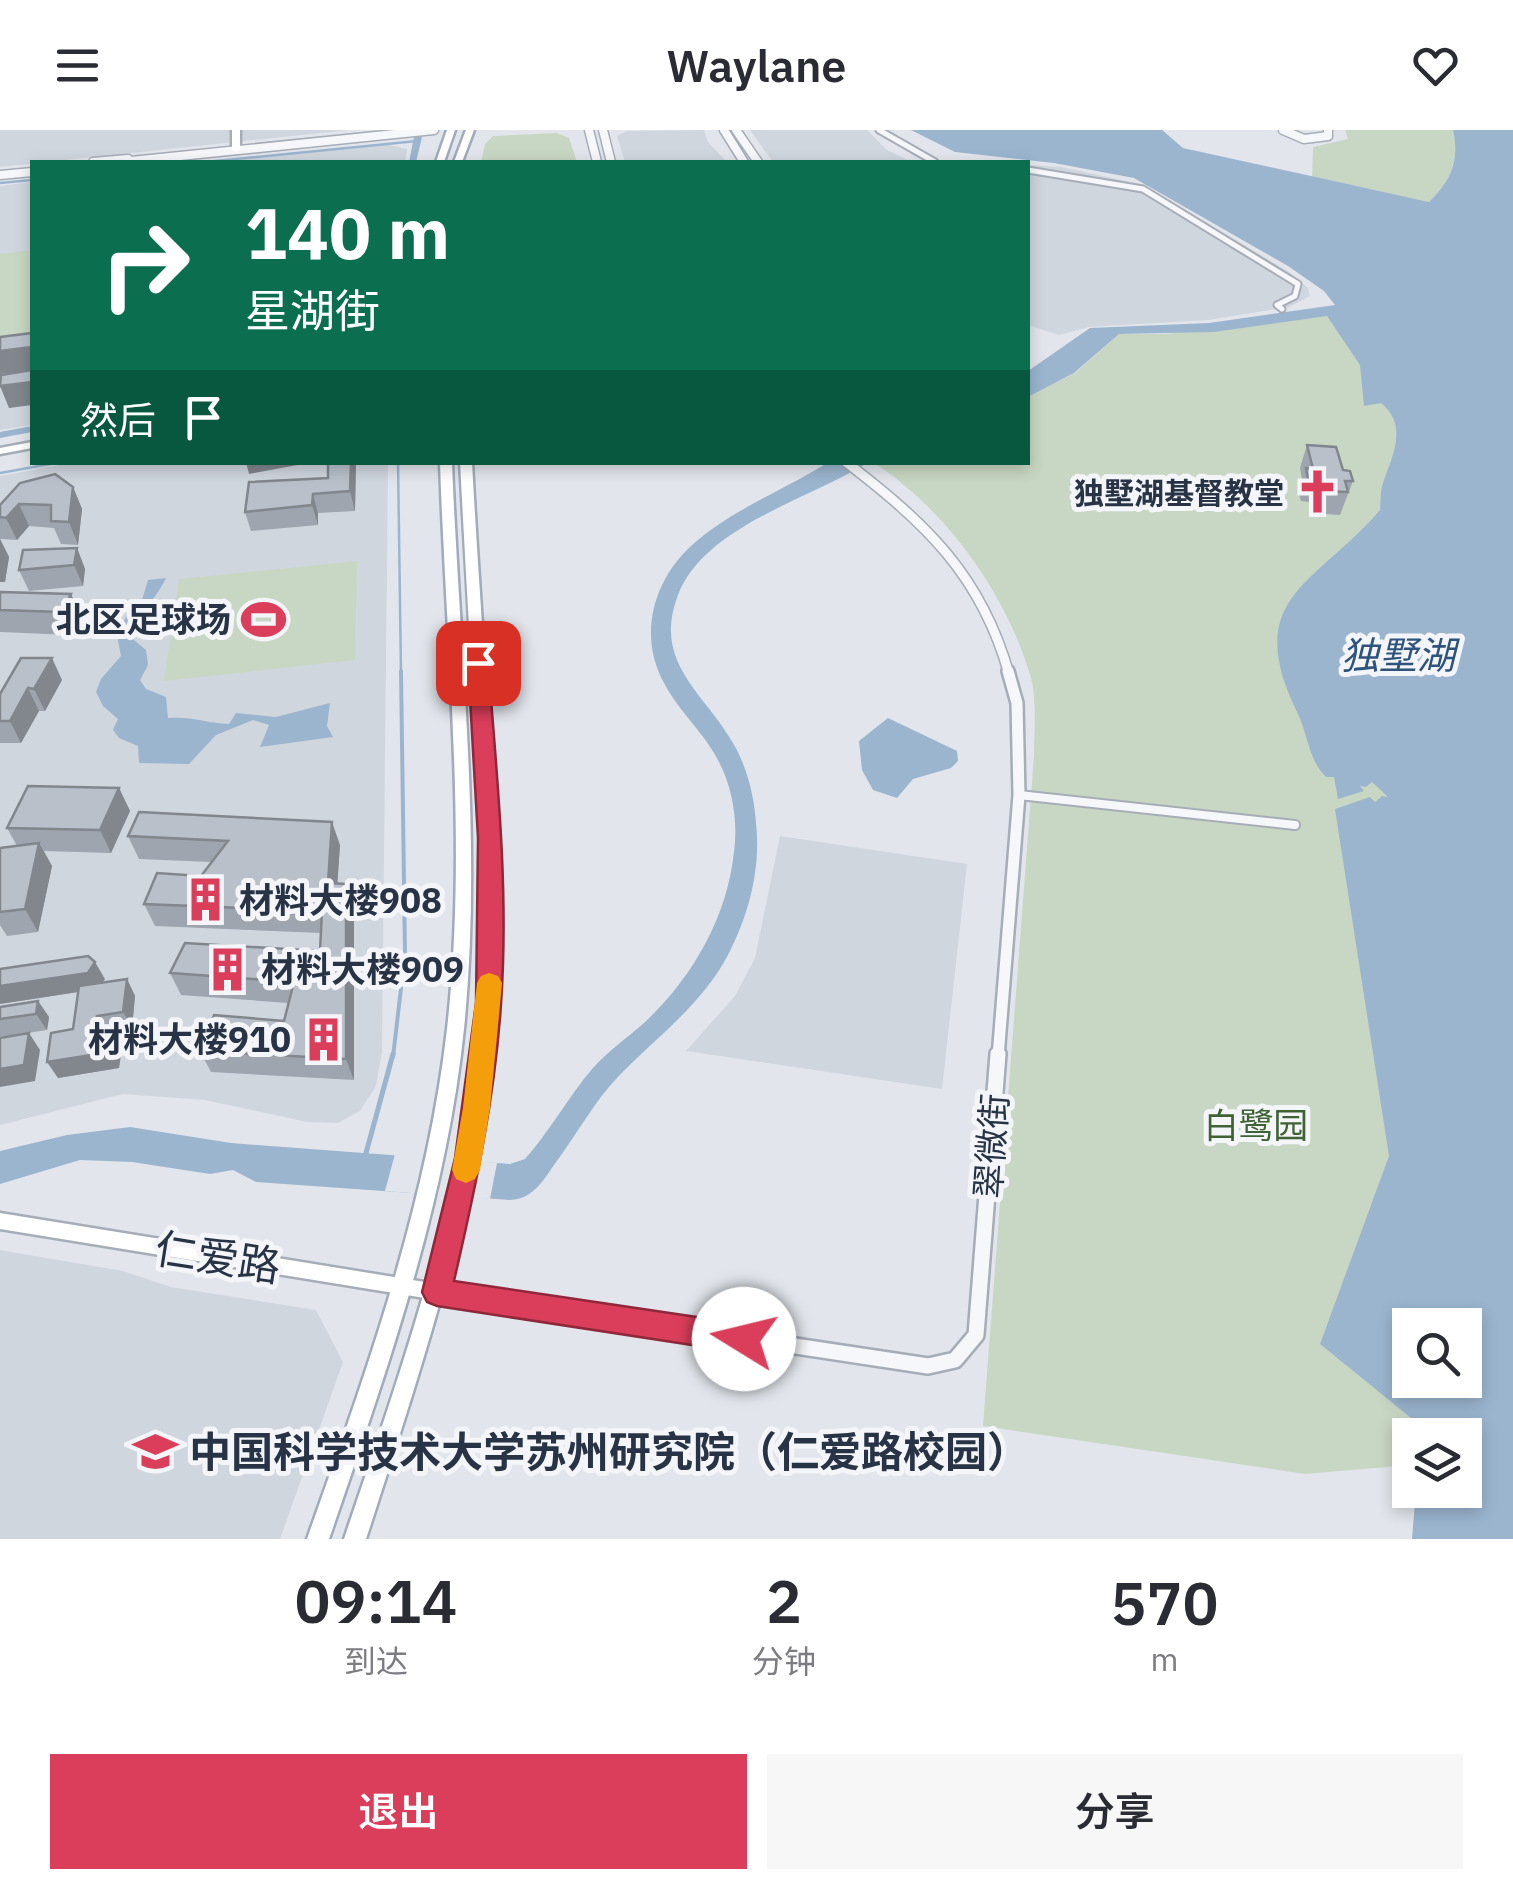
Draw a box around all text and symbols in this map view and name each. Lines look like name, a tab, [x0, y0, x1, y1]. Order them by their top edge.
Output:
text: Waylane	[667, 36, 846, 94]
icon: menu	[50, 38, 105, 93]
icon: heart	[1408, 38, 1463, 93]
text: 140 m	[245, 187, 450, 278]
icon: right	[80, 200, 210, 330]
text: 星湖街	[245, 281, 380, 339]
icon: arrive	[176, 390, 231, 445]
text: 然后	[80, 395, 156, 444]
church icon: 独墅湖基督教堂	[1293, 468, 1341, 516]
place label: 独墅湖基督教堂	[1074, 473, 1284, 512]
sports icon: 北区足球场	[240, 595, 288, 643]
place label: 北区足球场	[56, 596, 231, 642]
pin	[436, 621, 521, 706]
water label: 独墅湖	[1341, 630, 1460, 679]
icon: arrive	[451, 636, 506, 691]
building icon: 材料大楼908	[182, 876, 230, 924]
place label: 材料大楼908	[239, 877, 442, 923]
building icon: 材料大楼909	[204, 945, 252, 993]
place label: 材料大楼909	[261, 946, 464, 992]
building icon: 材料大楼910	[300, 1015, 348, 1063]
place label: 材料大楼910	[88, 1016, 291, 1062]
street label: 翠微街	[964, 1092, 1018, 1200]
park label: 白鹭园	[1203, 1102, 1309, 1148]
street label: 仁爱路	[151, 1220, 285, 1294]
position arrow	[692, 1287, 796, 1391]
map controls	[1392, 1308, 1482, 1508]
button: search	[1392, 1308, 1482, 1398]
button: layers	[1392, 1418, 1482, 1508]
place label: 中国科学技术大学苏州研究院（仁爱路校园）	[189, 1424, 1029, 1479]
school or university icon: 中国科学技术大学苏州研究院（仁爱路校园）	[132, 1427, 180, 1475]
text: 09:14	[294, 1561, 458, 1640]
text: 2	[766, 1561, 802, 1640]
text: 570	[1111, 1563, 1219, 1642]
text: m	[1151, 1638, 1178, 1680]
text: 到达	[344, 1640, 408, 1682]
text: 分钟	[752, 1640, 816, 1682]
button: 退出	[50, 1754, 747, 1869]
button: 分享	[767, 1754, 1463, 1869]

